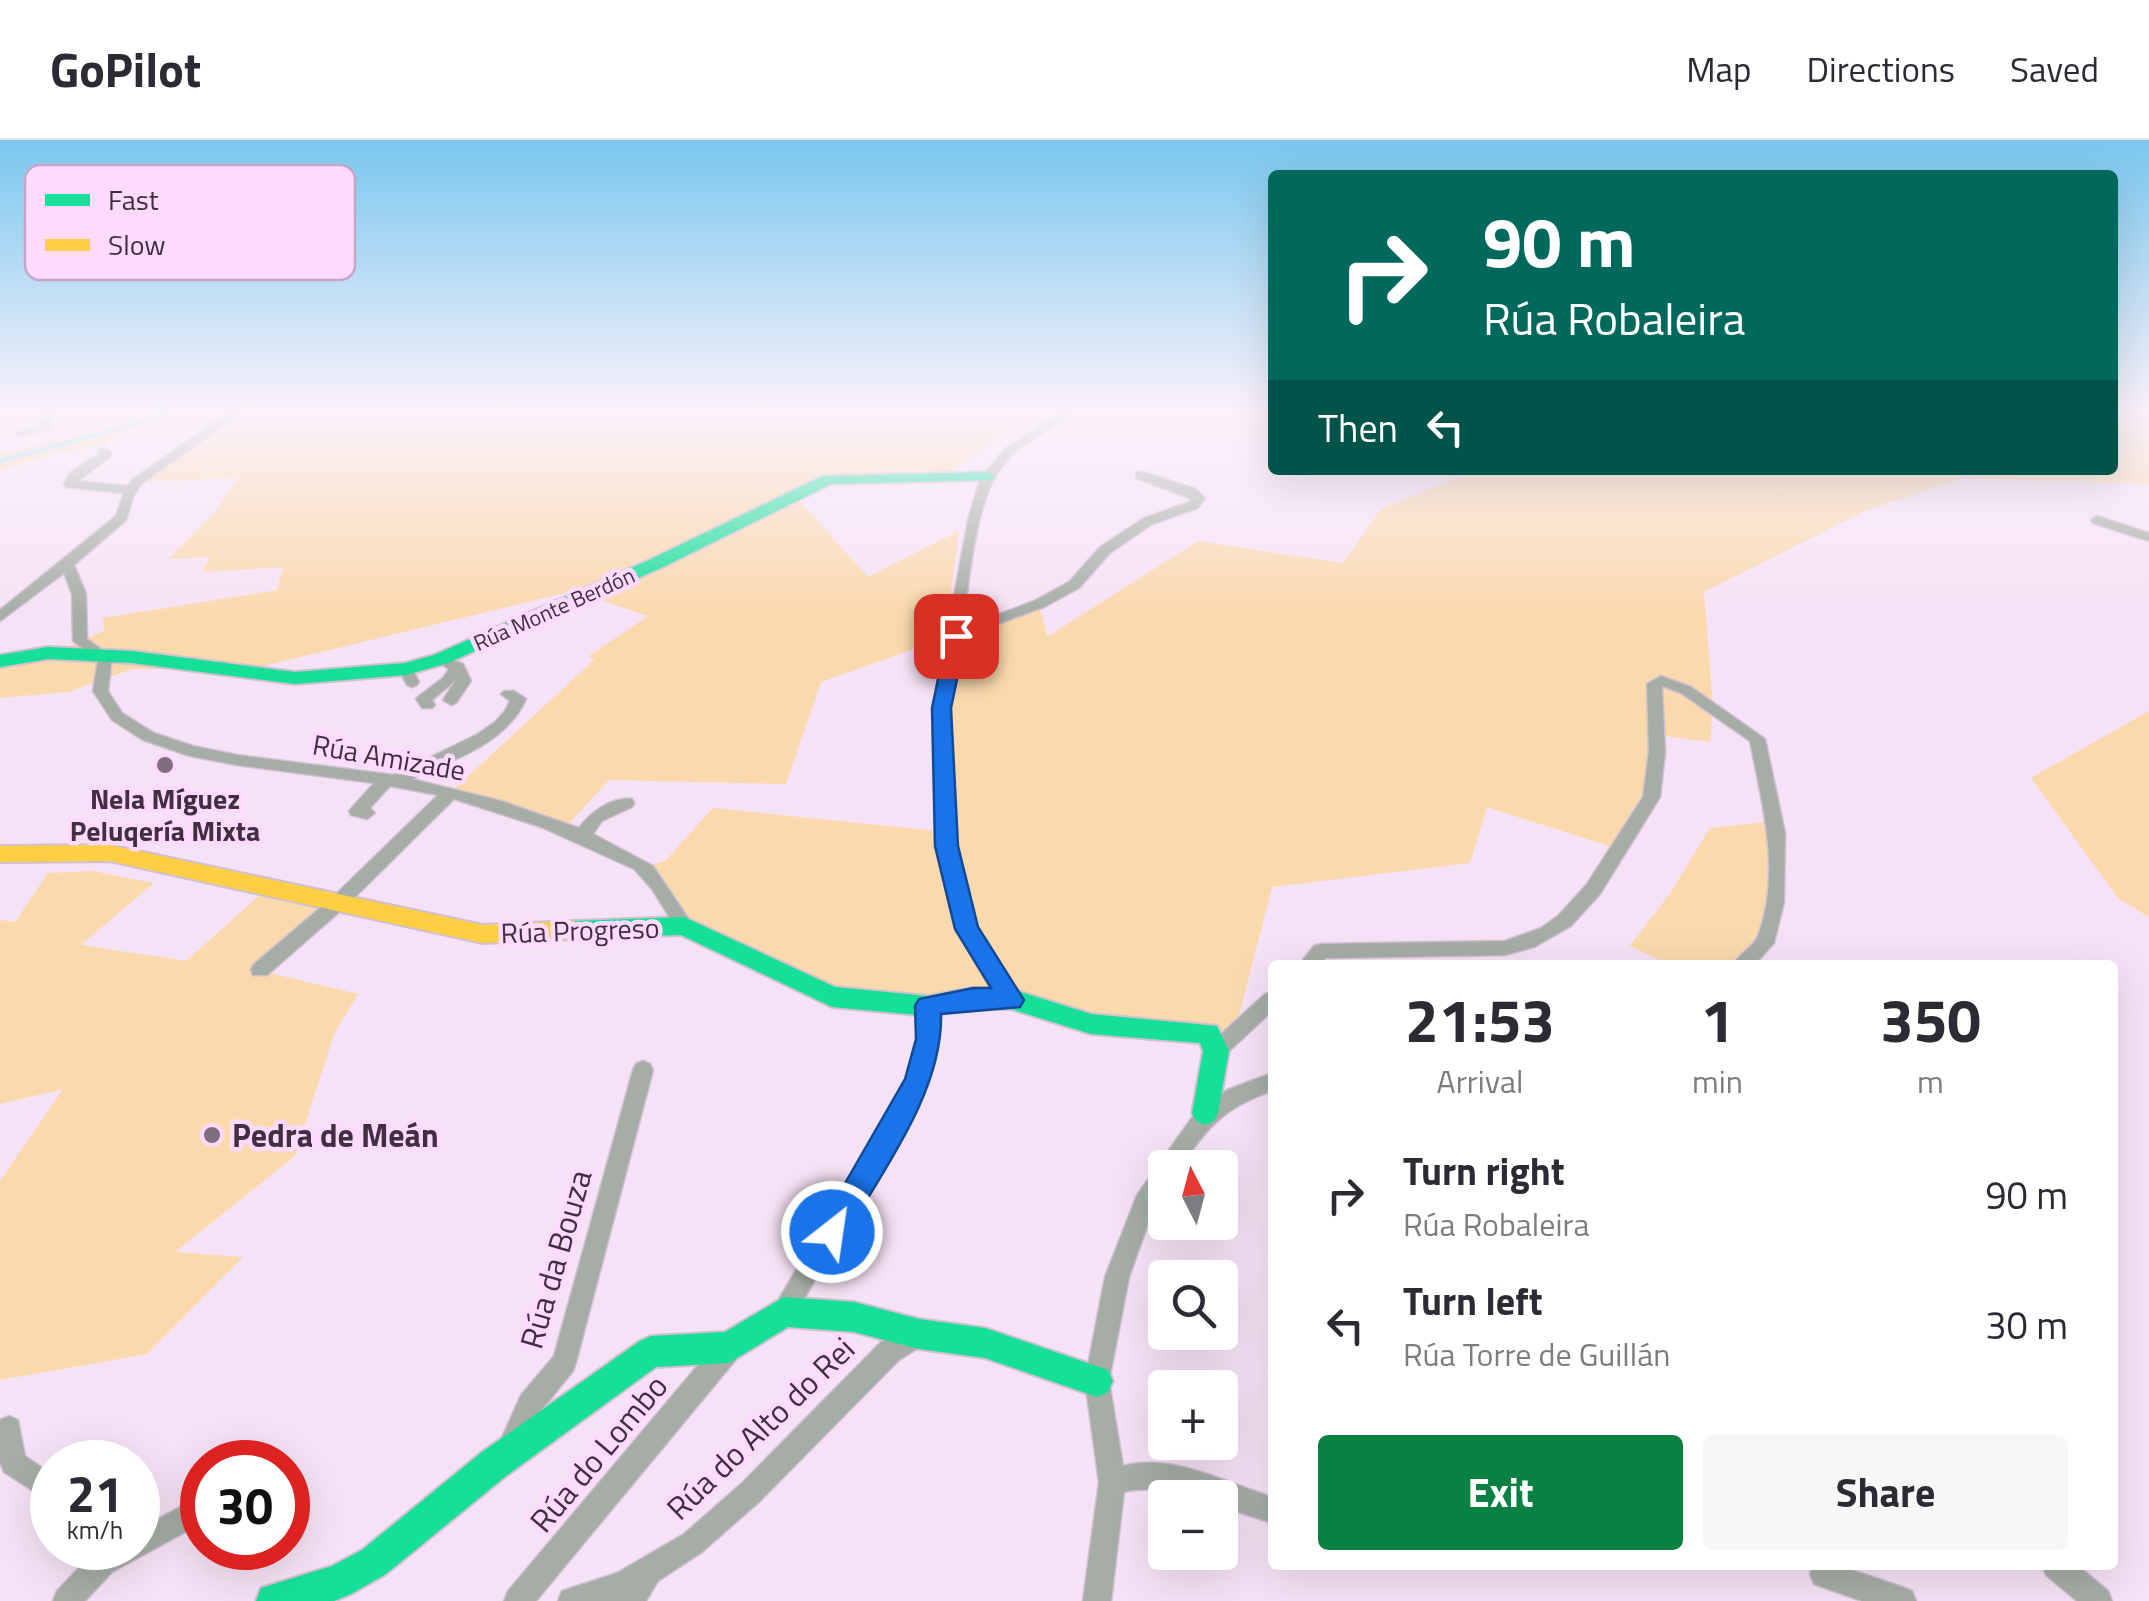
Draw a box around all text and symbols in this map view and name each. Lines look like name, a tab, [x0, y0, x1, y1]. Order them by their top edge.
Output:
text: GoPilot	[50, 33, 201, 106]
text: Map	[1686, 42, 1752, 96]
text: Directions	[1807, 42, 1955, 96]
text: Saved	[2010, 42, 2099, 96]
legend	[25, 165, 355, 280]
text: Fast	[108, 178, 159, 221]
text: 90 m	[1483, 188, 1636, 294]
icon: right	[1318, 210, 1448, 340]
text: Slow	[108, 223, 166, 266]
text: Rúa Robaleira	[1483, 284, 1745, 352]
text: Then	[1318, 399, 1398, 457]
icon: left	[1418, 400, 1473, 455]
street label: Rúa Monte Berdón	[468, 558, 640, 660]
pin	[914, 594, 999, 679]
icon: arrive	[929, 609, 984, 664]
street label: Rúa Amizade	[309, 722, 469, 792]
marker: Nela Míguez Peluqería Mixta	[154, 754, 176, 776]
place label: Nela Míguez Peluqería Mixta	[70, 777, 260, 852]
street label: Rúa Progreso	[500, 906, 660, 954]
text: 21:53	[1405, 974, 1555, 1065]
text: 1	[1701, 974, 1734, 1065]
text: 350	[1880, 974, 1981, 1065]
text: Arrival	[1437, 1057, 1523, 1105]
text: min	[1692, 1057, 1743, 1105]
text: m	[1917, 1057, 1944, 1105]
place label: Pedra de Meán	[232, 1111, 439, 1159]
marker: Pedra de Meán	[201, 1124, 223, 1146]
text: Turn right	[1403, 1142, 1565, 1200]
north arrow	[1148, 1150, 1238, 1240]
map controls	[1148, 1150, 1238, 1570]
street label: Rúa da Bouza	[507, 1164, 603, 1354]
text: 90 m	[1985, 1166, 2068, 1224]
icon: right	[1318, 1168, 1373, 1223]
position arrow	[780, 1180, 884, 1284]
text: Rúa Robaleira	[1403, 1200, 1590, 1248]
button: search	[1148, 1260, 1238, 1350]
text: Turn left	[1403, 1272, 1543, 1330]
text: 30 m	[1985, 1296, 2068, 1354]
icon: left	[1318, 1298, 1373, 1353]
street label: Rúa do Alto do Rei	[655, 1325, 865, 1531]
text: Rúa Torre de Guillán	[1403, 1330, 1670, 1378]
street label: Rúa do Lombo	[518, 1364, 678, 1542]
button: +	[1148, 1370, 1238, 1460]
button: Exit	[1318, 1435, 1683, 1550]
button: Share	[1703, 1435, 2068, 1550]
speed limit sign: 30	[180, 1440, 310, 1570]
text: 21	[67, 1455, 123, 1531]
button: −	[1148, 1480, 1238, 1570]
text: km/h	[67, 1511, 123, 1549]

